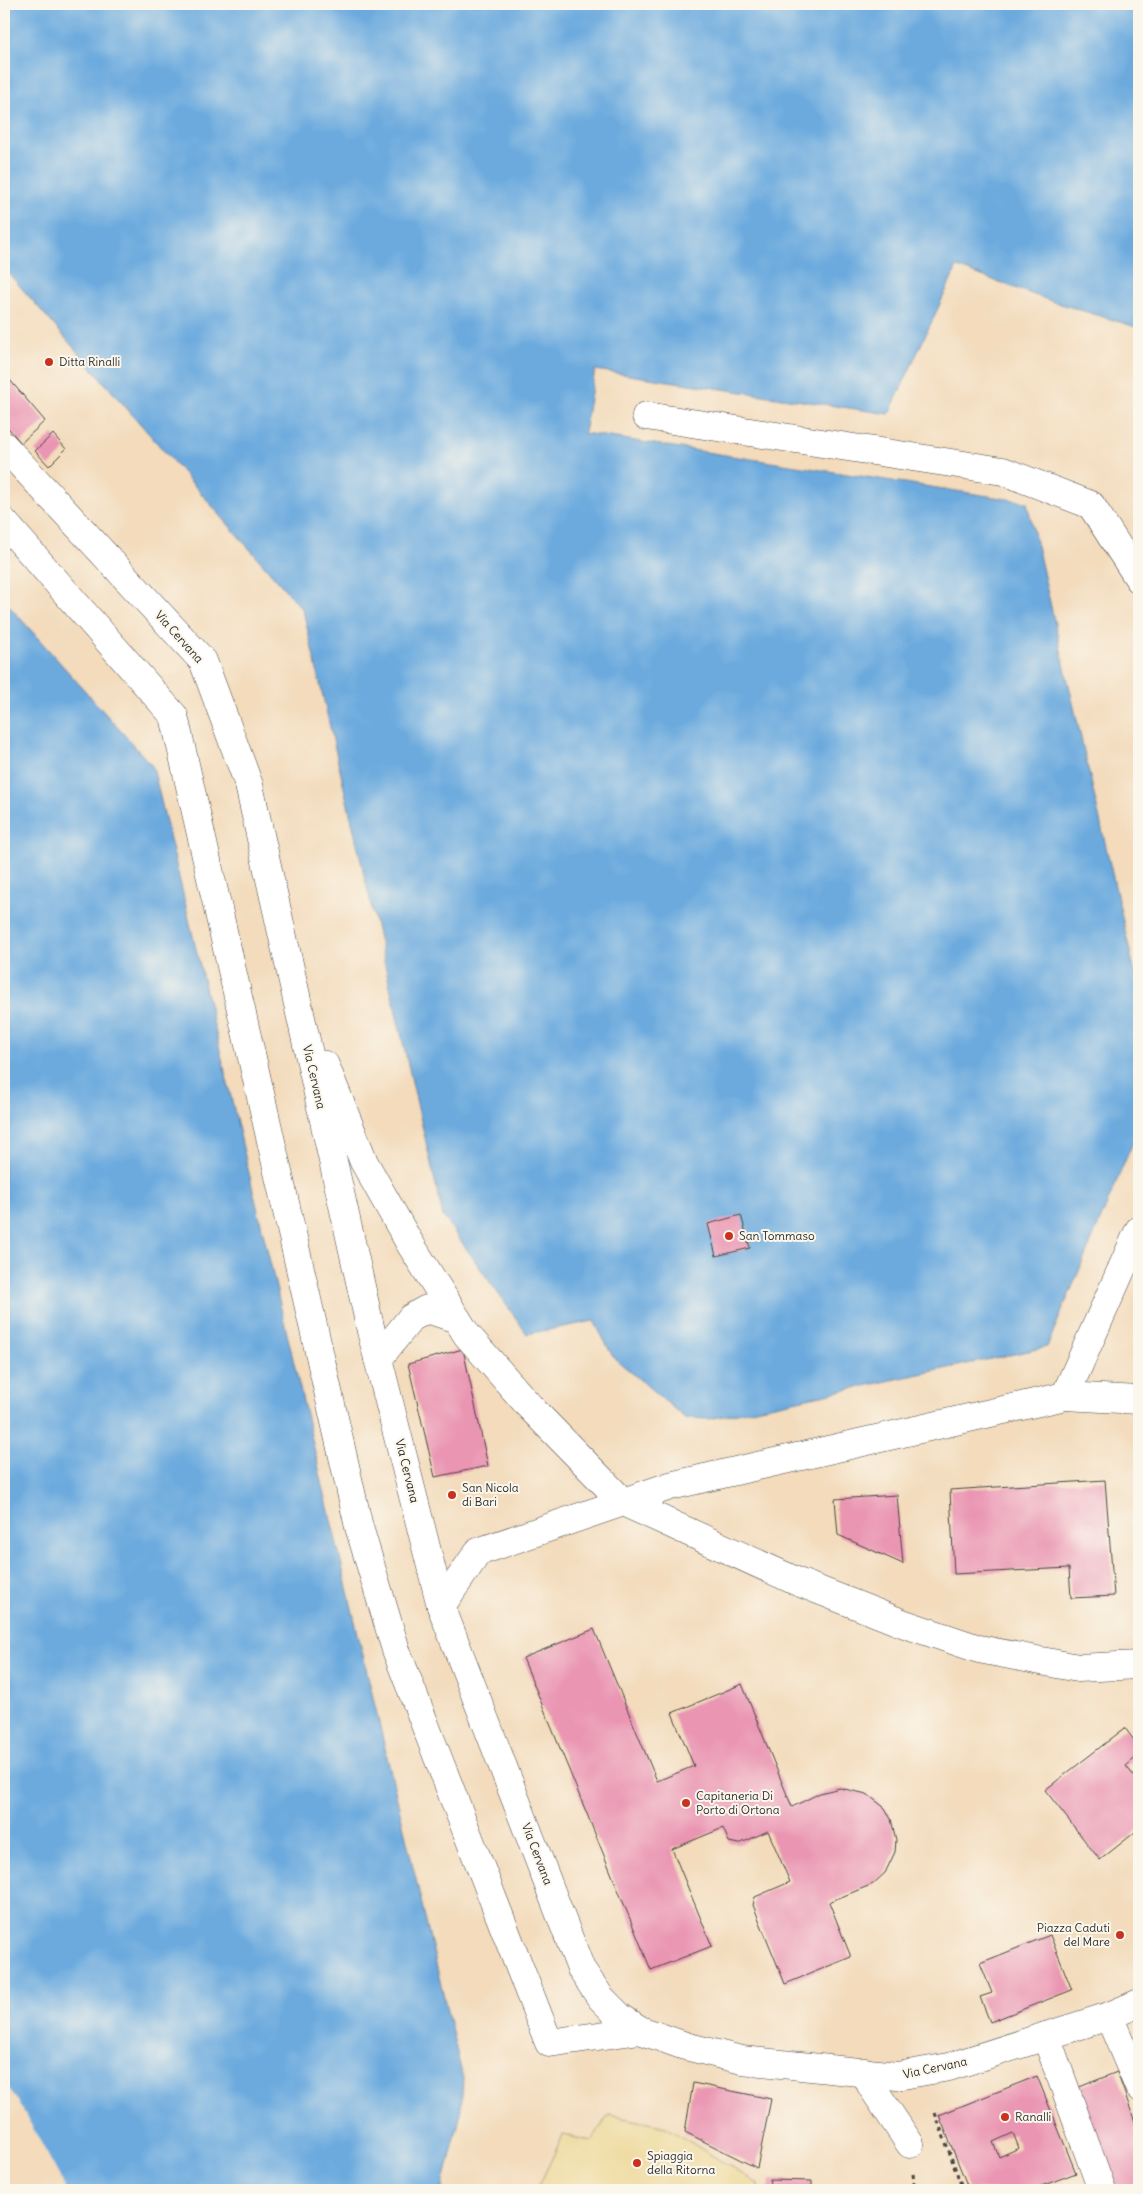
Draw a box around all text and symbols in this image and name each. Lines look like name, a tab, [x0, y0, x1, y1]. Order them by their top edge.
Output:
place label: Ditta Rinalli	[59, 354, 120, 369]
marker: Ditta Rinalli	[43, 356, 55, 368]
street label: Via Cervana	[152, 607, 207, 666]
street label: Via Cervana	[300, 1043, 329, 1111]
place label: San Tommaso	[739, 1228, 815, 1243]
marker: San Tommaso	[723, 1230, 735, 1242]
street label: Via Cervana	[392, 1437, 423, 1504]
place label: San Nicola di Bari	[462, 1480, 519, 1509]
marker: San Nicola di Bari	[446, 1489, 458, 1501]
place label: Capitaneria Di Porto di Ortona	[696, 1788, 780, 1817]
marker: Capitaneria Di Porto di Ortona	[680, 1797, 692, 1809]
street label: Via Cervana	[519, 1821, 556, 1887]
place label: Piazza Caduti del Mare	[1037, 1920, 1110, 1949]
marker: Piazza Caduti del Mare	[1114, 1929, 1126, 1941]
street label: Via Cervana	[901, 2053, 969, 2082]
place label: Ranalli	[1015, 2109, 1051, 2124]
marker: Ranalli	[999, 2111, 1011, 2123]
place label: Spiaggia della Ritorna	[647, 2148, 716, 2177]
marker: Spiaggia della Ritorna	[631, 2157, 643, 2169]

